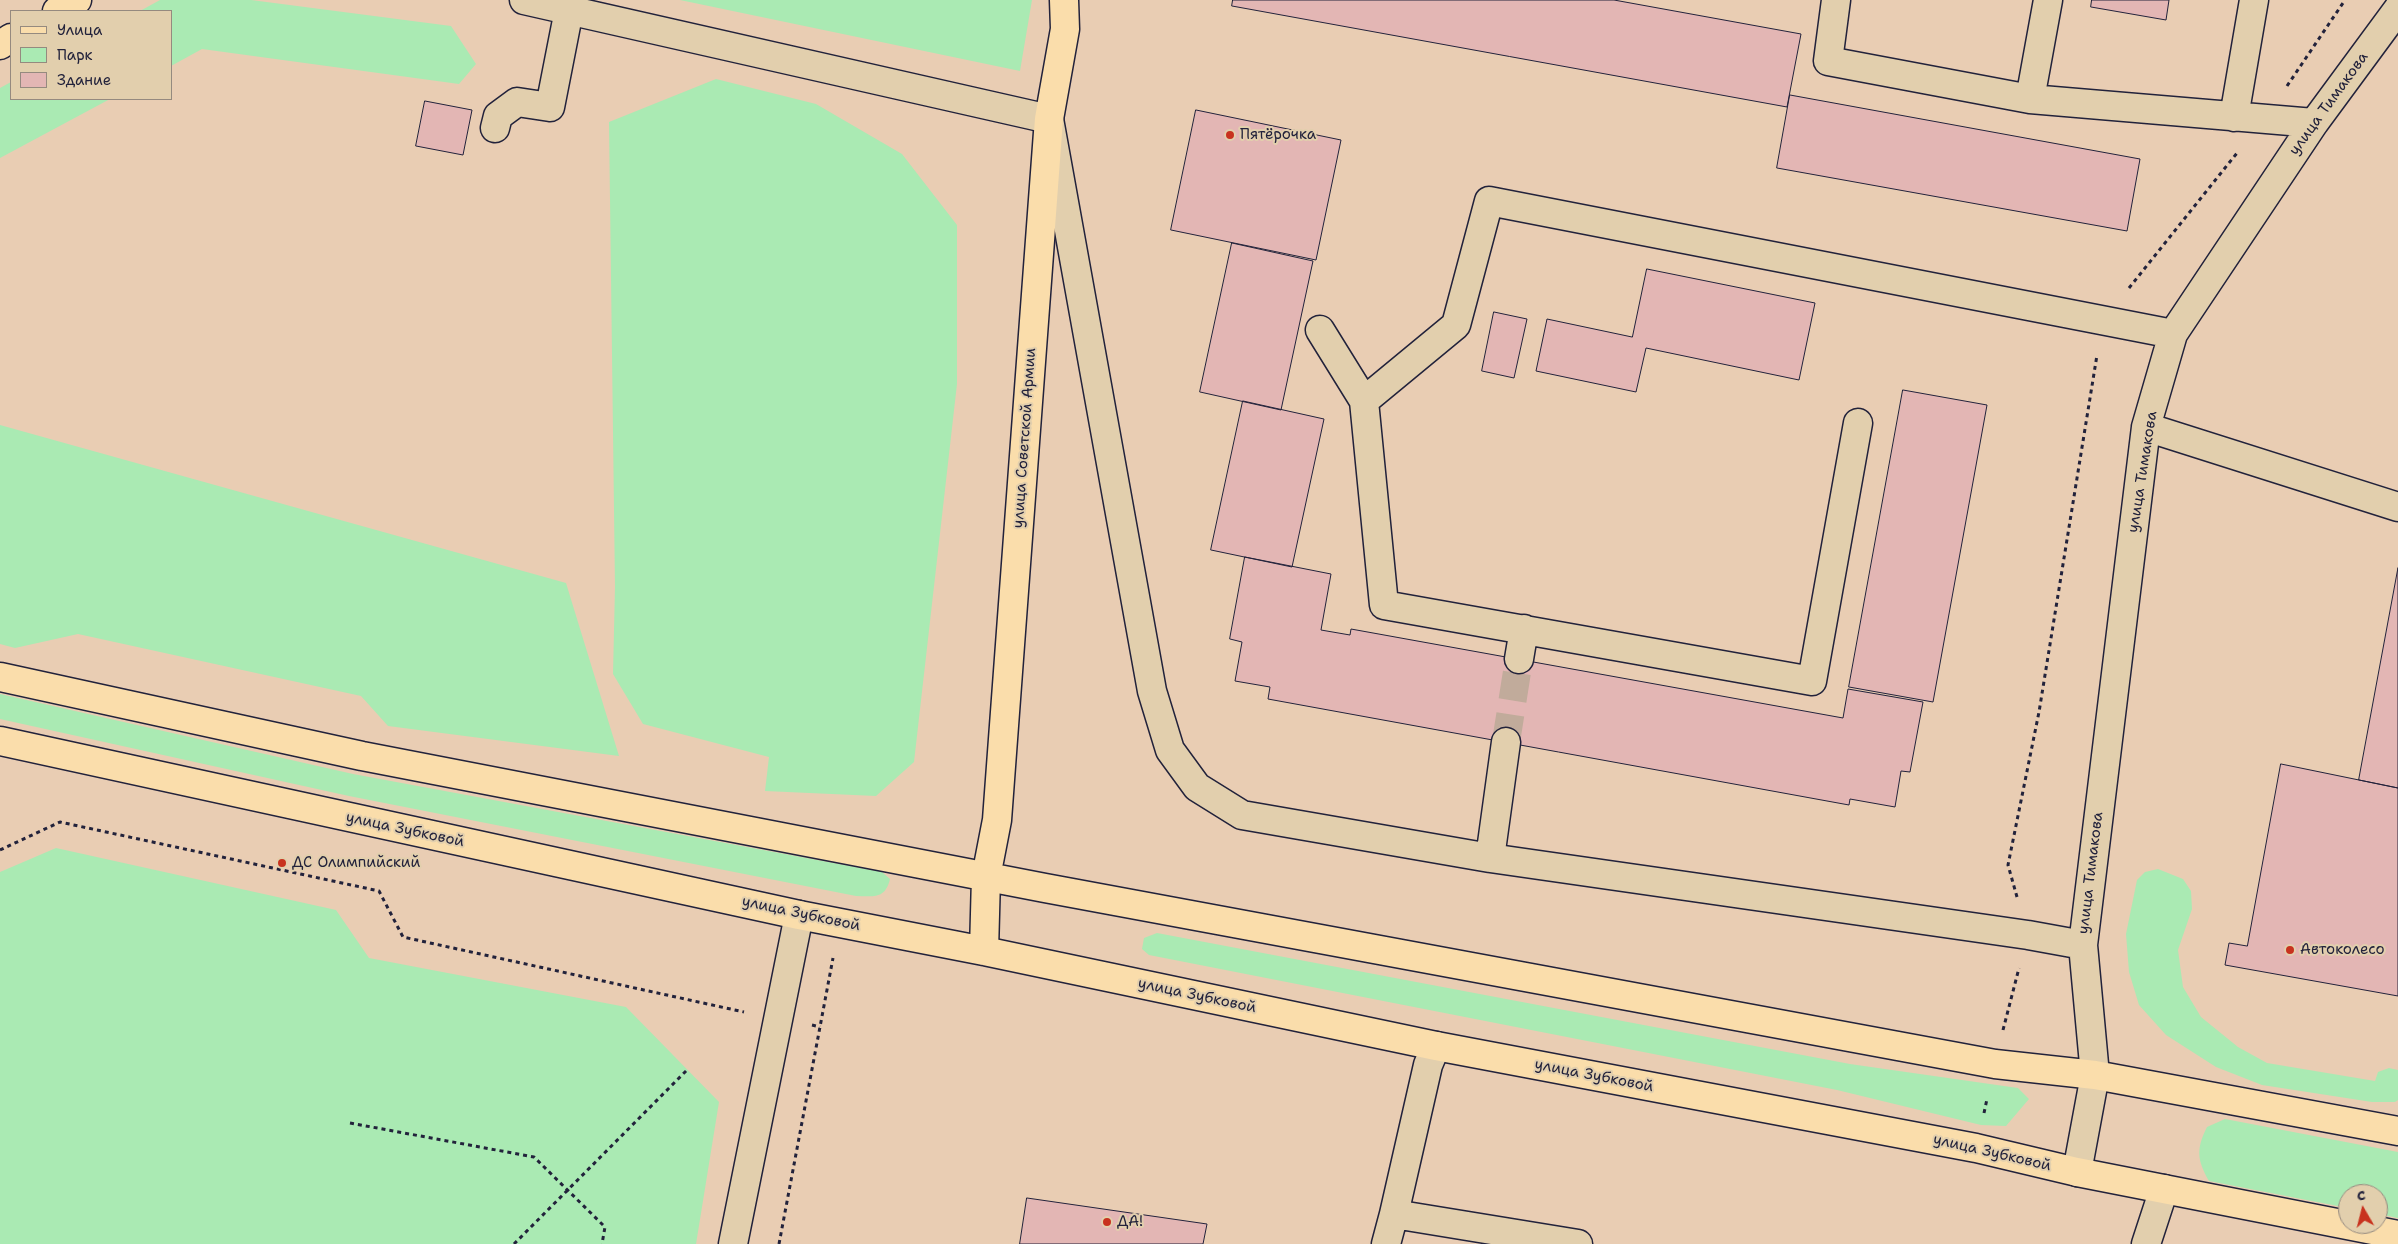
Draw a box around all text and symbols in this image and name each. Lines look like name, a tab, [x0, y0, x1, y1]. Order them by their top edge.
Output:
legend	[10, 10, 172, 100]
text: Улица	[57, 20, 102, 40]
text: Парк	[57, 45, 93, 65]
street label: улица Тимакова	[2286, 49, 2372, 159]
text: Здание	[57, 70, 111, 90]
place label: Пятёрочка	[1240, 126, 1316, 144]
marker: Пятёрочка	[1224, 129, 1236, 141]
street label: улица Советской Армии	[1010, 347, 1040, 529]
street label: улица Тимакова	[2124, 410, 2162, 534]
street label: улица Зубковой	[344, 809, 466, 851]
street label: улица Тимакова	[2075, 811, 2107, 935]
place label: ДС Олимпийский	[292, 854, 420, 872]
marker: ДС Олимпийский	[276, 857, 288, 869]
street label: улица Зубковой	[740, 893, 862, 935]
place label: Автоколесо	[2300, 941, 2385, 959]
marker: Автоколесо	[2284, 944, 2296, 956]
street label: улица Зубковой	[1136, 975, 1258, 1017]
street label: улица Зубковой	[1533, 1056, 1655, 1096]
street label: улица Зубковой	[1931, 1131, 2053, 1175]
north arrow	[2338, 1184, 2388, 1234]
text: С	[2356, 1186, 2367, 1205]
place label: ДА!	[1117, 1213, 1143, 1231]
marker: ДА!	[1101, 1216, 1113, 1228]

